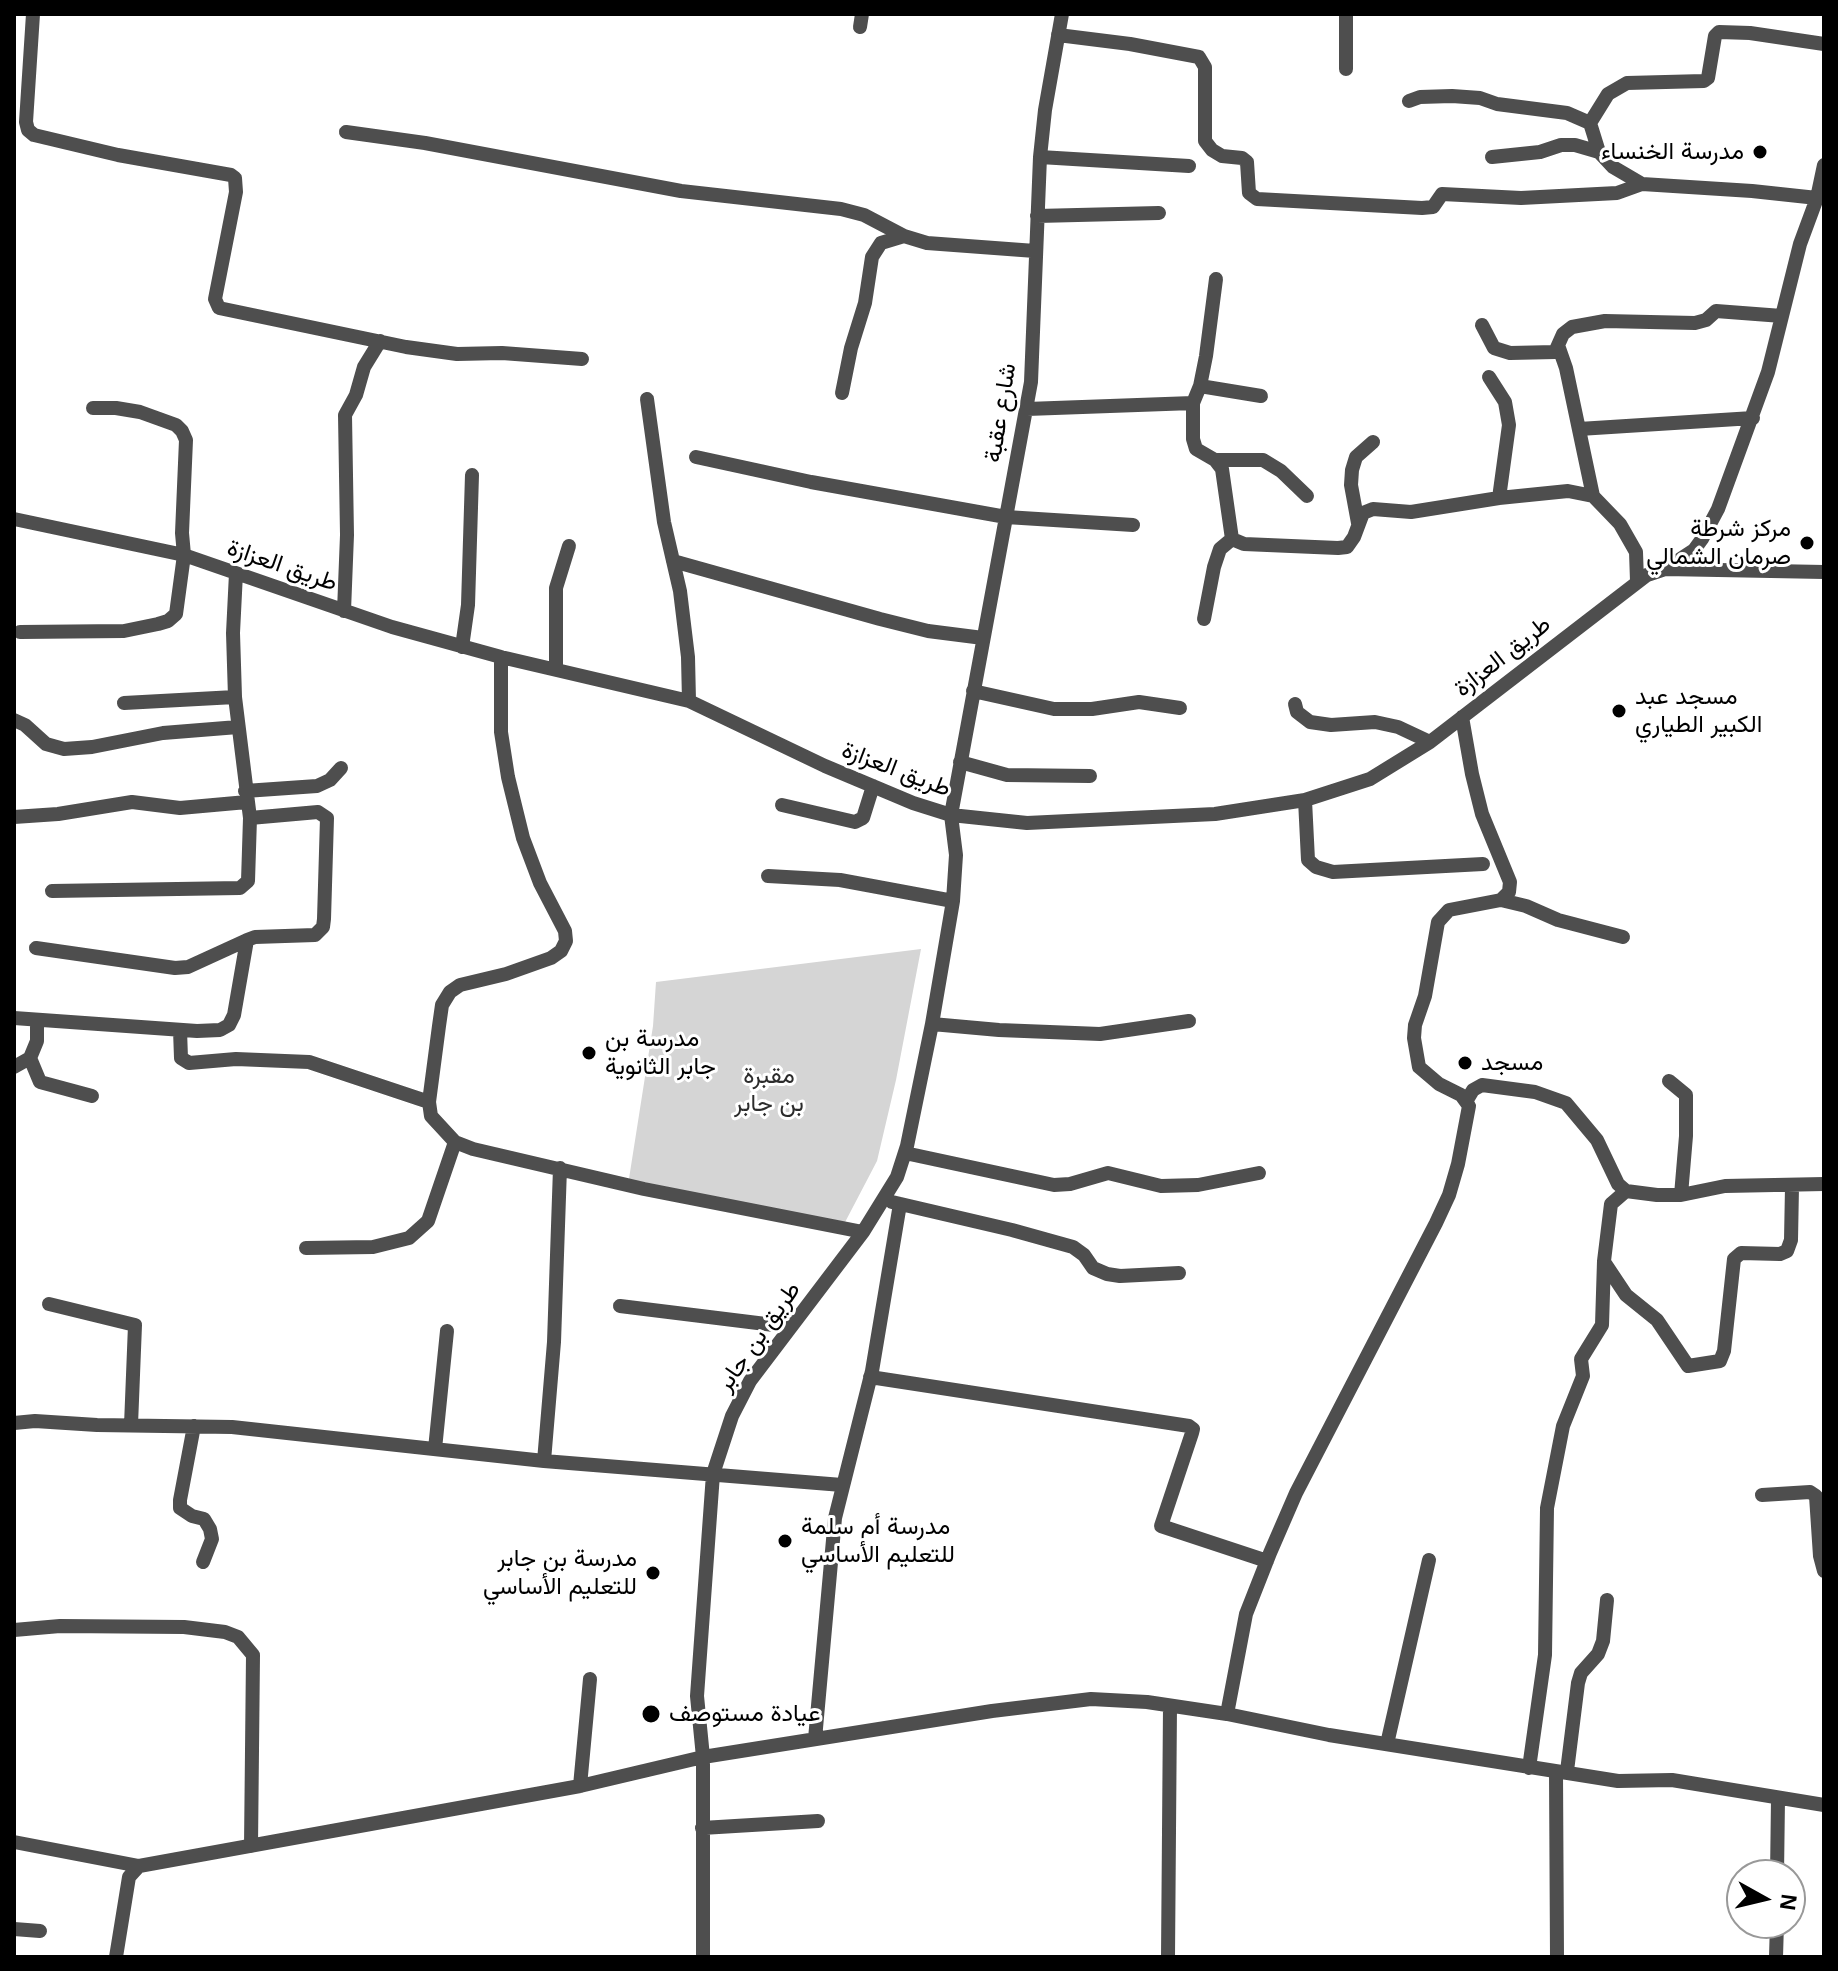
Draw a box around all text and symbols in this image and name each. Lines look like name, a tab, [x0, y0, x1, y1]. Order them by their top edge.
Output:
place label: مدرسة الخنساء	[1601, 138, 1744, 166]
marker: مدرسة الخنساء	[1751, 143, 1769, 161]
street label: شارع عقبة	[979, 361, 1023, 465]
place label: مركز شرطة صرمان الشمالي	[1646, 515, 1791, 571]
street label: طريق العزازة	[223, 534, 341, 598]
marker: مركز شرطة صرمان الشمالي	[1798, 534, 1816, 552]
street label: طريق العزازة	[1449, 610, 1557, 704]
place label: مسجد عبد الكبير الطياري	[1635, 683, 1762, 739]
marker: مسجد عبد الكبير الطياري	[1610, 702, 1628, 720]
street label: طريق العزازة	[837, 736, 955, 804]
place label: مدرسة بن جابر الثانوية	[605, 1025, 716, 1081]
marker: مدرسة بن جابر الثانوية	[580, 1044, 598, 1062]
place label: مسجد	[1481, 1049, 1543, 1077]
marker: مسجد	[1456, 1054, 1474, 1072]
park label: مقبرة بن جابر	[734, 1062, 804, 1118]
street label: طريق بن جابر	[711, 1277, 807, 1397]
place label: مدرسة أم سلمة للتعليم الأساسي	[801, 1513, 955, 1569]
marker: مدرسة أم سلمة للتعليم الأساسي	[776, 1532, 794, 1550]
place label: مدرسة بن جابر للتعليم الأساسي	[483, 1545, 637, 1601]
marker: مدرسة بن جابر للتعليم الأساسي	[644, 1564, 662, 1582]
place label: عيادة مستوصف	[669, 1700, 821, 1728]
marker: عيادة مستوصف	[640, 1703, 662, 1725]
north arrow	[1726, 1859, 1806, 1939]
text: N	[1775, 1893, 1802, 1912]

